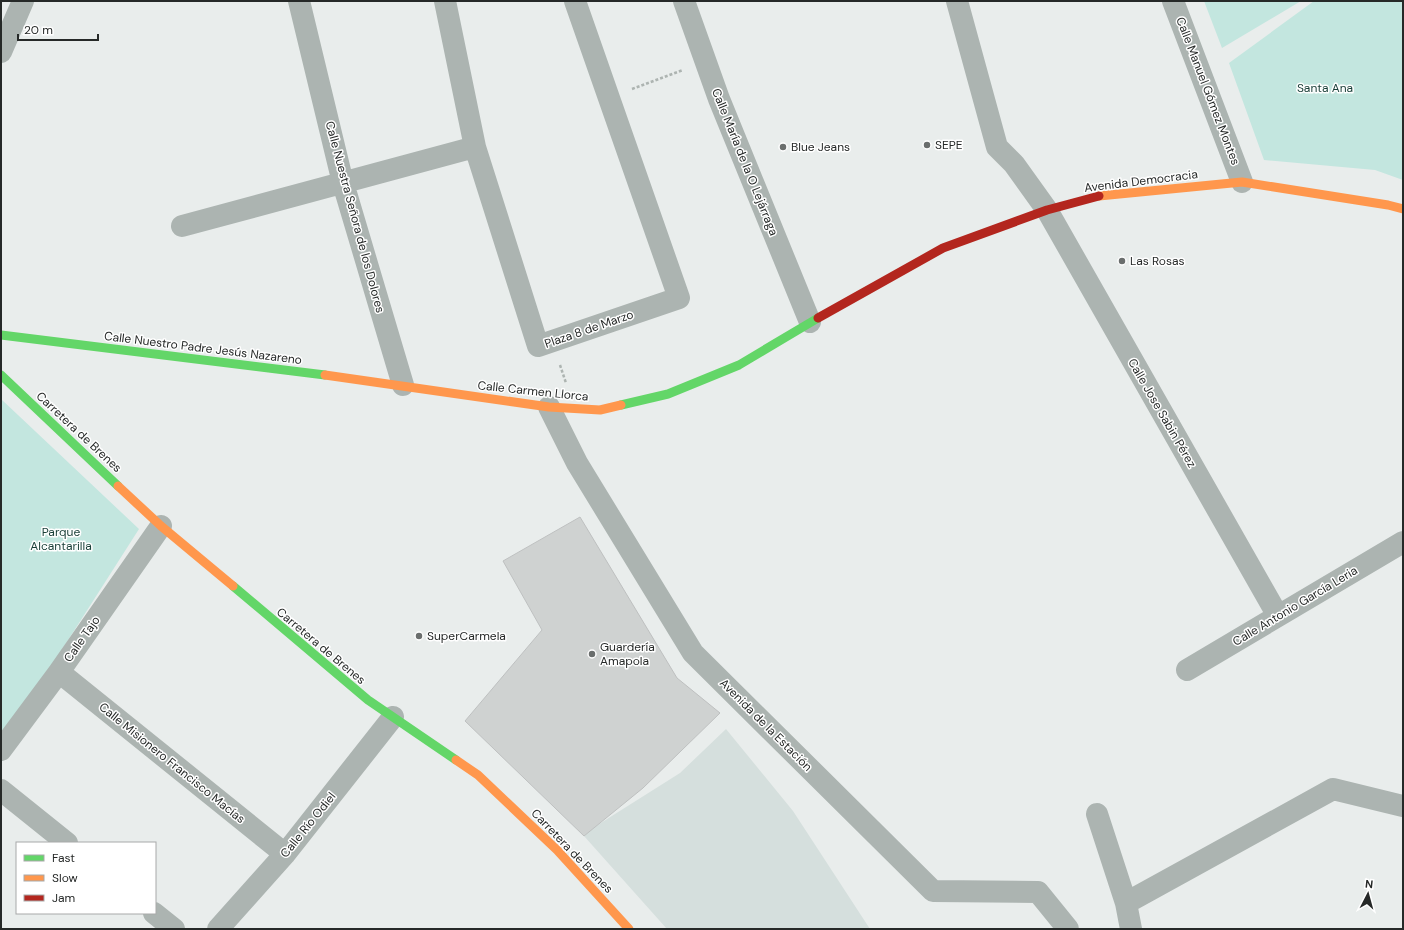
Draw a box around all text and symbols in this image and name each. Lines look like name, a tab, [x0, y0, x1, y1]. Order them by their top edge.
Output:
street label: Calle Manuel Gómez Montes	[1172, 15, 1244, 167]
scale bar	[18, 16, 98, 42]
text: 20 m	[24, 22, 53, 38]
park label: Santa Ana	[1297, 80, 1353, 96]
street label: Calle María de la O Lejárraga	[708, 86, 782, 238]
street label: Calle Nuestra Señora de los Dolores	[322, 119, 388, 315]
place label: SEPE	[935, 137, 963, 153]
place label: Blue Jeans	[791, 139, 850, 155]
marker: SEPE	[922, 140, 932, 150]
marker: Blue Jeans	[778, 142, 788, 152]
street label: Avenida Democracia	[1083, 166, 1199, 196]
place label: Las Rosas	[1130, 253, 1185, 269]
marker: Las Rosas	[1117, 256, 1127, 266]
street label: Plaza 8 de Marzo	[542, 306, 636, 352]
street label: Calle Nuestro Padre Jesús Nazareno	[103, 328, 303, 368]
street label: Calle Jose Sabin Pérez	[1124, 355, 1200, 471]
street label: Calle Carmen Llorca	[477, 377, 589, 405]
street label: Carretera de Brenes	[33, 388, 125, 476]
park label: Parque Alcantarilla	[30, 524, 92, 554]
street label: Calle Antonio García Leria	[1230, 562, 1360, 650]
street label: Carretera de Brenes	[273, 604, 369, 688]
street label: Calle Tajo	[60, 613, 104, 665]
place label: SuperCarmela	[427, 628, 506, 644]
marker: SuperCarmela	[414, 631, 424, 641]
place label: Guardería Amapola	[600, 639, 655, 669]
marker: Guardería Amapola	[587, 649, 597, 659]
street label: Avenida de la Estación	[716, 675, 816, 775]
street label: Calle Misionero Francisco Macías	[96, 699, 248, 827]
street label: Calle Río Odiel	[277, 789, 339, 861]
street label: Carretera de Brenes	[528, 805, 616, 897]
legend	[16, 842, 156, 914]
text: Fast	[52, 850, 75, 866]
text: Slow	[52, 870, 78, 886]
north arrow	[1348, 874, 1388, 914]
text: N	[1364, 877, 1374, 891]
text: Jam	[52, 890, 75, 906]

